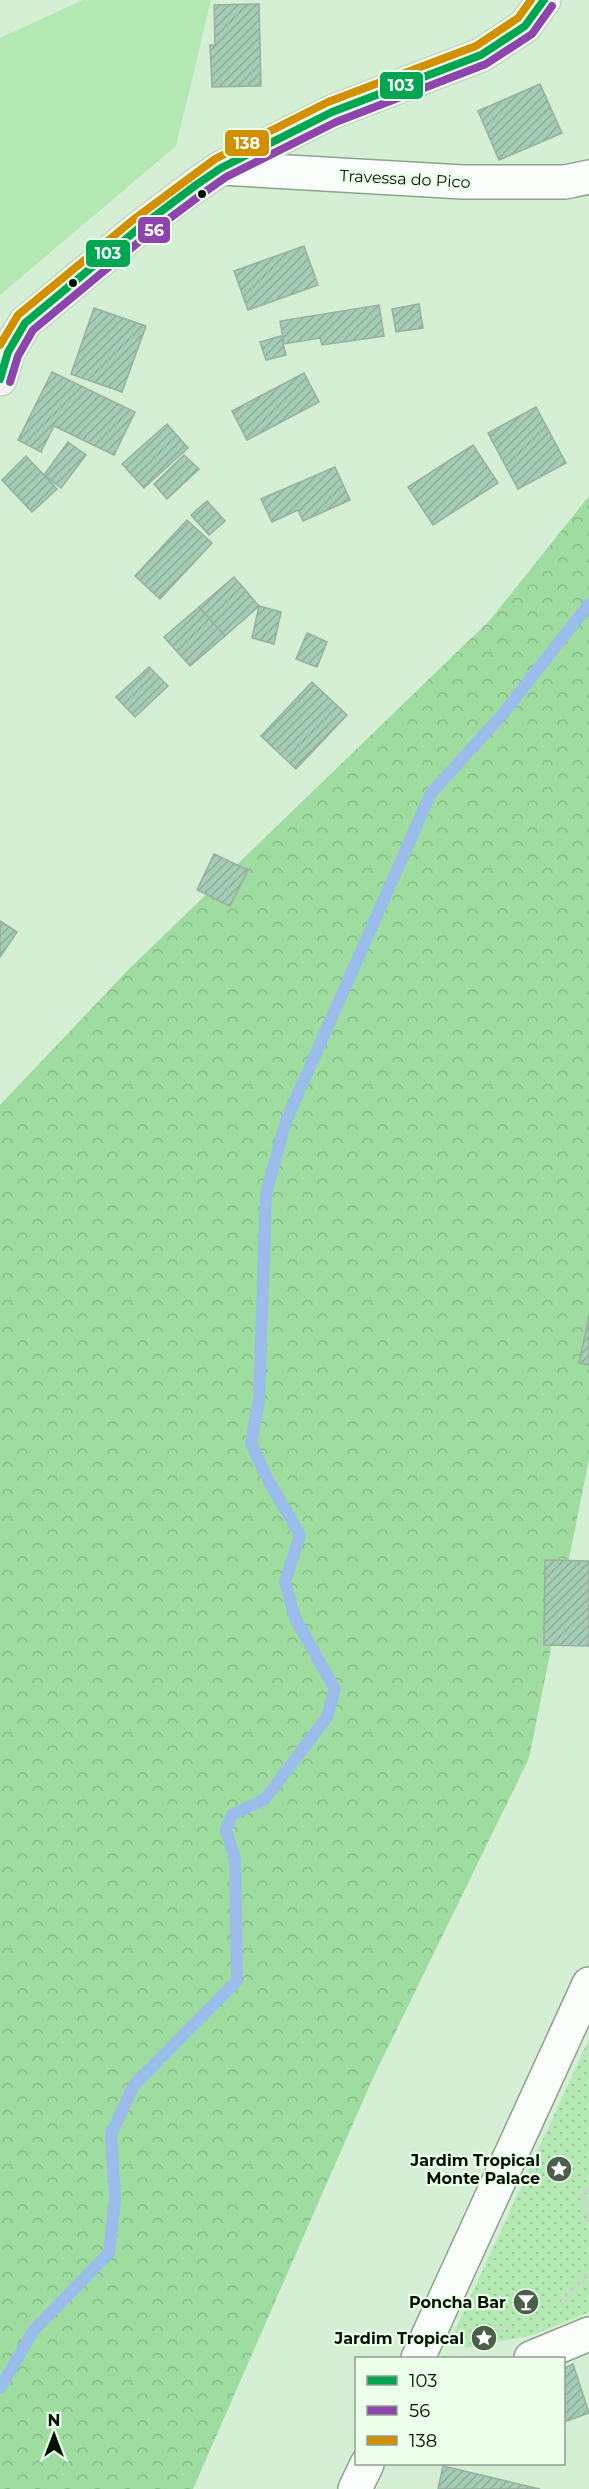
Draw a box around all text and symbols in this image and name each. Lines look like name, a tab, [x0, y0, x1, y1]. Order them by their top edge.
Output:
line badge: 103	[379, 71, 424, 100]
text: 103	[388, 76, 414, 95]
line badge: 138	[224, 129, 270, 157]
text: 138	[234, 134, 260, 153]
street label: Travessa do Pico	[339, 166, 471, 192]
unlabelled marker	[196, 188, 208, 200]
line badge: 56	[137, 216, 171, 244]
text: 56	[144, 221, 164, 240]
line badge: 103	[85, 239, 131, 268]
text: 103	[95, 244, 121, 263]
unlabelled marker	[67, 277, 79, 289]
place label: Jardim Tropical Monte Palace	[410, 2151, 540, 2188]
place icon: Jardim Tropical Monte Palace	[544, 2154, 574, 2184]
bar icon: Poncha Bar	[511, 2287, 541, 2317]
place label: Poncha Bar	[409, 2293, 506, 2312]
place icon: Jardim Tropical	[469, 2323, 499, 2353]
place label: Jardim Tropical	[334, 2329, 464, 2348]
legend	[355, 2357, 565, 2465]
text: 103	[409, 2370, 437, 2392]
text: 56	[409, 2400, 430, 2422]
north arrow	[24, 2405, 84, 2465]
text: N	[48, 2411, 60, 2430]
text: 138	[409, 2430, 437, 2452]

